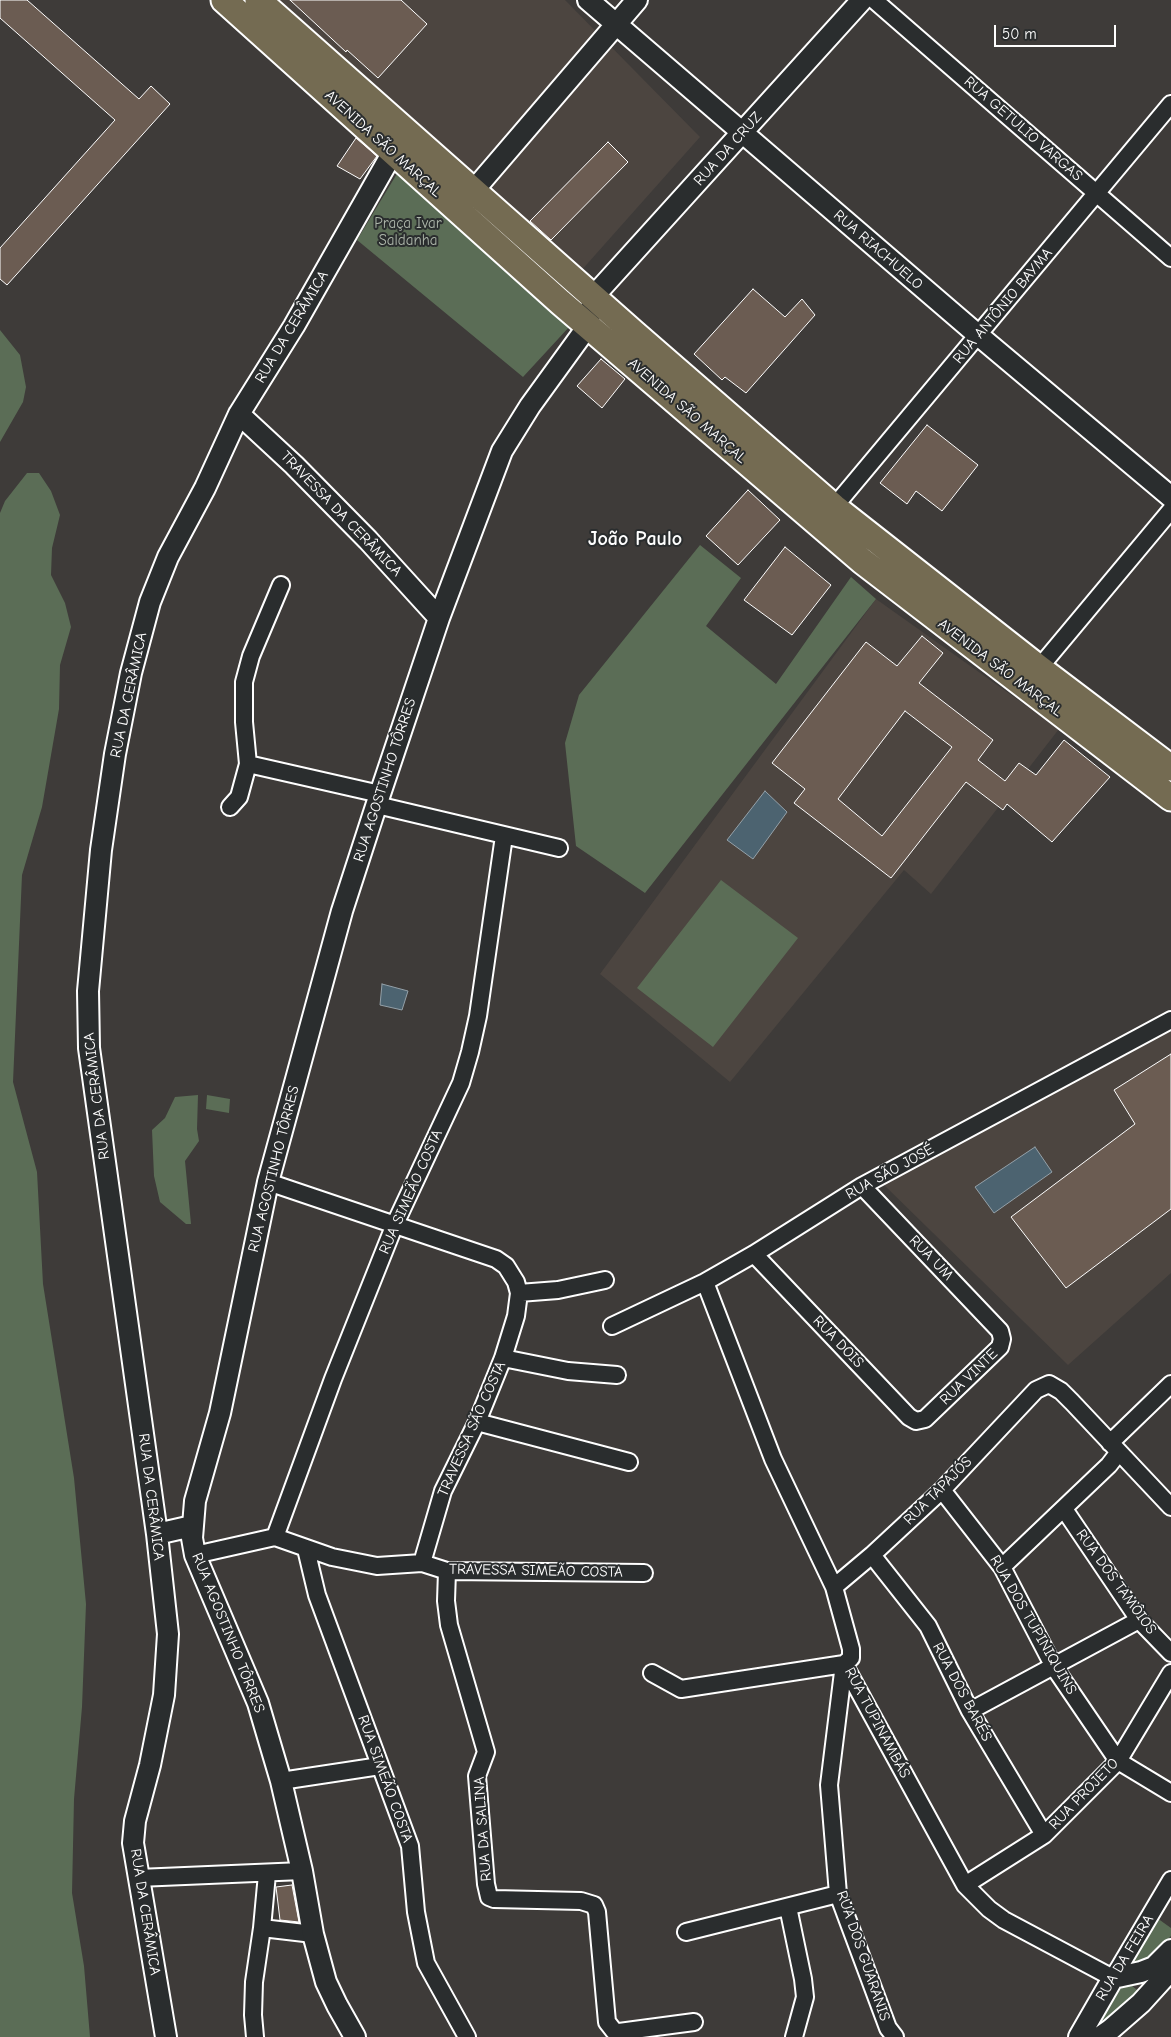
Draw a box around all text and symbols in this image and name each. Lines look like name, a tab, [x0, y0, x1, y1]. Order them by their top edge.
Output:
scale bar	[996, 15, 1118, 47]
text: 50 m	[1002, 25, 1037, 43]
street label: RUA GETULIO VARGAS	[960, 73, 1086, 185]
street label: AVENIDA SÃO MARÇAL	[321, 87, 445, 201]
street label: RUA DA CRUZ	[690, 108, 766, 190]
street label: RUA RIACHUELO	[830, 206, 926, 294]
park label: Praça Ivar Saldanha	[374, 215, 442, 250]
street label: RUA ANTÔNIO BAYMA	[949, 245, 1057, 367]
street label: RUA DA CERÂMICA	[251, 268, 333, 386]
street label: AVENIDA SÃO MARÇAL	[624, 355, 750, 467]
street label: TRAVESSA DA CERÂMICA	[276, 448, 406, 580]
district label: João Paulo	[588, 527, 682, 551]
street label: AVENIDA SÃO MARÇAL	[934, 615, 1066, 721]
street label: RUA DA CERÂMICA	[107, 631, 151, 759]
street label: RUA AGOSTINHO TÔRRES	[350, 696, 420, 864]
street label: RUA DA CERÂMICA	[80, 1031, 114, 1161]
street label: RUA AGOSTINHO TÔRRES	[245, 1084, 303, 1254]
street label: RUA SIMEÃO COSTA	[375, 1127, 447, 1257]
street label: RUA SÃO JOSÉ	[843, 1140, 937, 1204]
street label: RUA UM	[905, 1232, 957, 1284]
street label: RUA DOIS	[809, 1312, 867, 1372]
street label: RUA VINTE	[936, 1345, 1002, 1409]
street label: TRAVESSA SÃO COSTA	[434, 1359, 510, 1499]
street label: RUA DA CERÂMICA	[134, 1432, 168, 1562]
street label: RUA TAPAJÓS	[900, 1453, 976, 1529]
street label: RUA DOS TAMÔIOS	[1072, 1526, 1160, 1638]
street label: RUA AGOSTINHO TÔRRES	[188, 1550, 268, 1716]
street label: RUA DOS TUPINIQUINS	[986, 1552, 1080, 1698]
street label: TRAVESSA SIMEÃO COSTA	[449, 1560, 623, 1582]
street label: RUA DOS BARÉS	[928, 1639, 996, 1745]
street label: RUA TUPINAMBÁS	[840, 1665, 914, 1781]
street label: RUA SIMEÃO COSTA	[354, 1713, 416, 1845]
street label: RUA PROJETO	[1045, 1755, 1123, 1833]
street label: RUA DA SALINA	[470, 1776, 496, 1882]
street label: RUA DA CERÂMICA	[126, 1847, 164, 1977]
street label: RUA DOS GUARANIS	[832, 1889, 894, 2023]
street label: RUA DA FEIRA	[1092, 1912, 1158, 2004]

